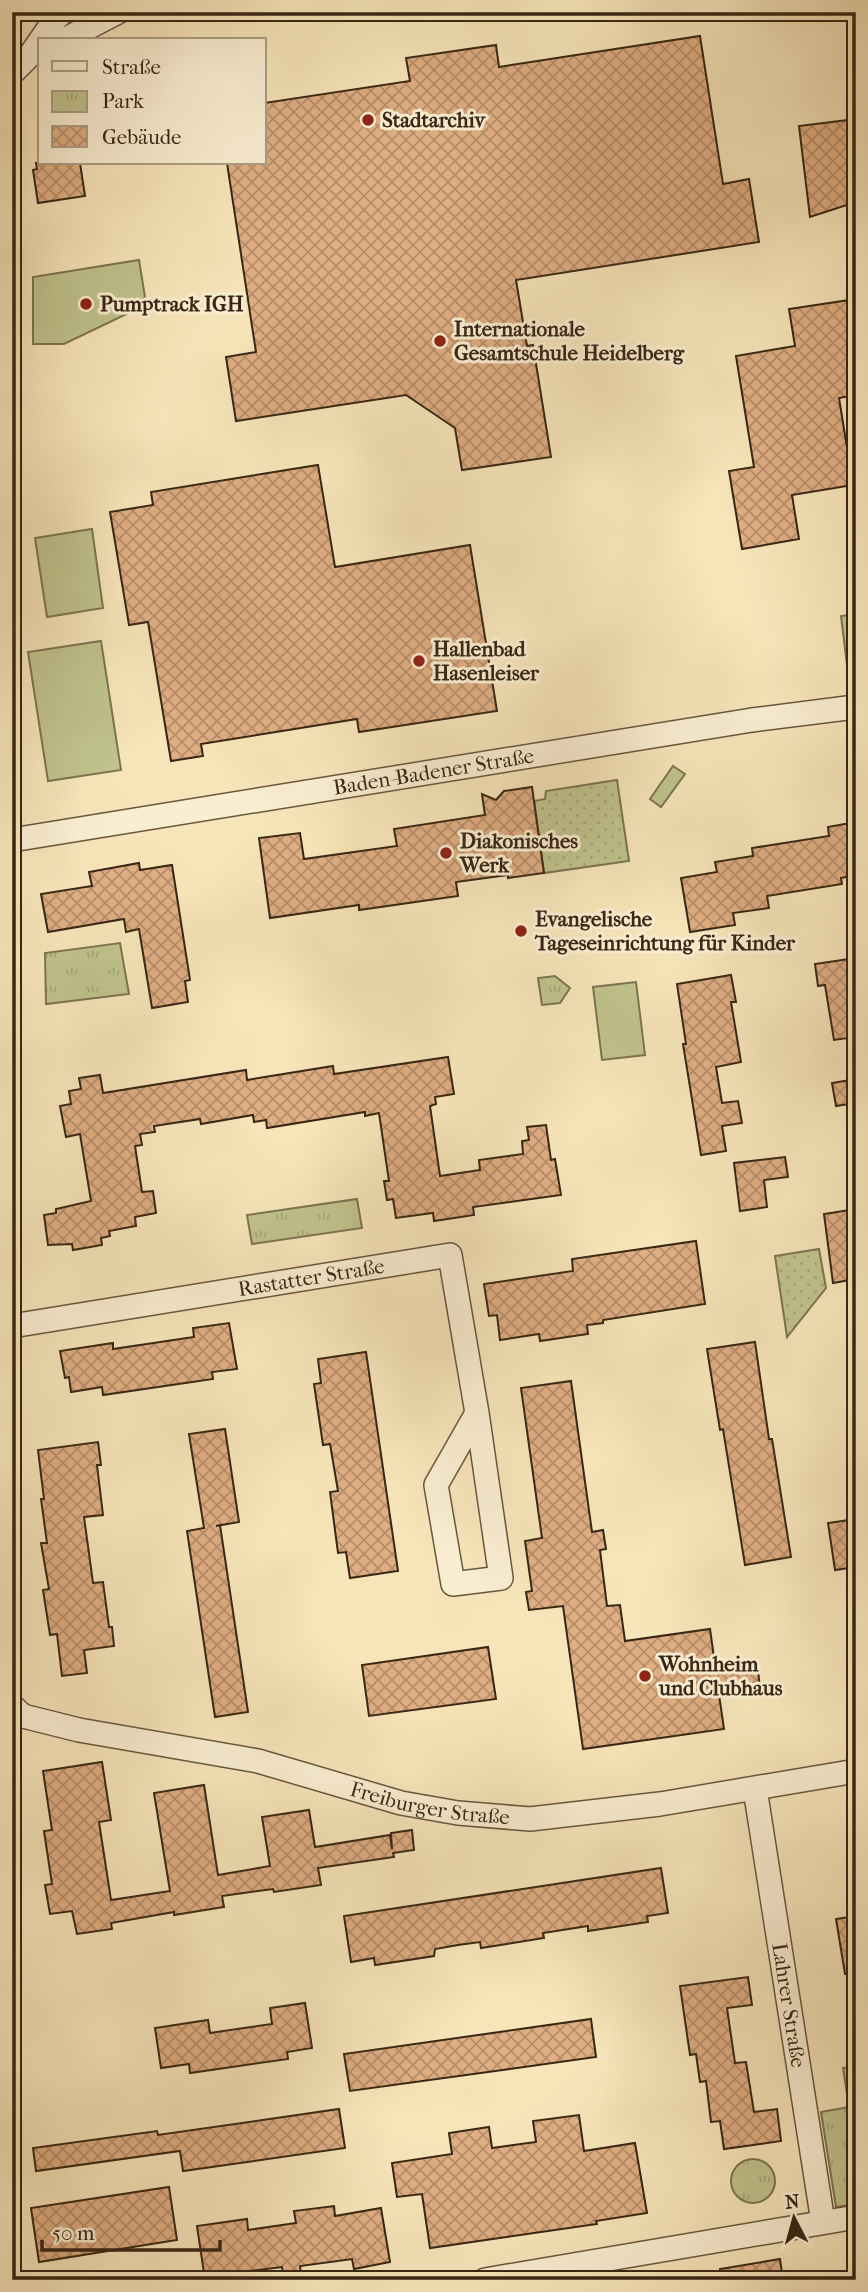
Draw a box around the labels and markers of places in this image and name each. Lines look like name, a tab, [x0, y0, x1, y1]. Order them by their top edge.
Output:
place label: Stadtarchiv	[382, 108, 486, 132]
marker: Stadtarchiv	[360, 112, 376, 128]
place label: Pumptrack IGH	[100, 292, 244, 316]
marker: Pumptrack IGH	[78, 296, 94, 312]
place label: Internationale Gesamtschule Heidelberg	[454, 317, 685, 365]
marker: Internationale Gesamtschule Heidelberg	[432, 333, 448, 349]
place label: Hallenbad Hasenleiser	[433, 637, 540, 685]
marker: Hallenbad Hasenleiser	[411, 653, 427, 669]
place label: Diakonisches Werk	[459, 829, 578, 877]
marker: Diakonisches Werk	[438, 845, 454, 861]
place label: Evangelische Tageseinrichtung für Kinder	[534, 907, 796, 955]
marker: Evangelische Tageseinrichtung für Kinder	[513, 923, 529, 939]
place label: Wohnheim und Clubhaus	[658, 1652, 783, 1700]
marker: Wohnheim und Clubhaus	[637, 1668, 653, 1684]

